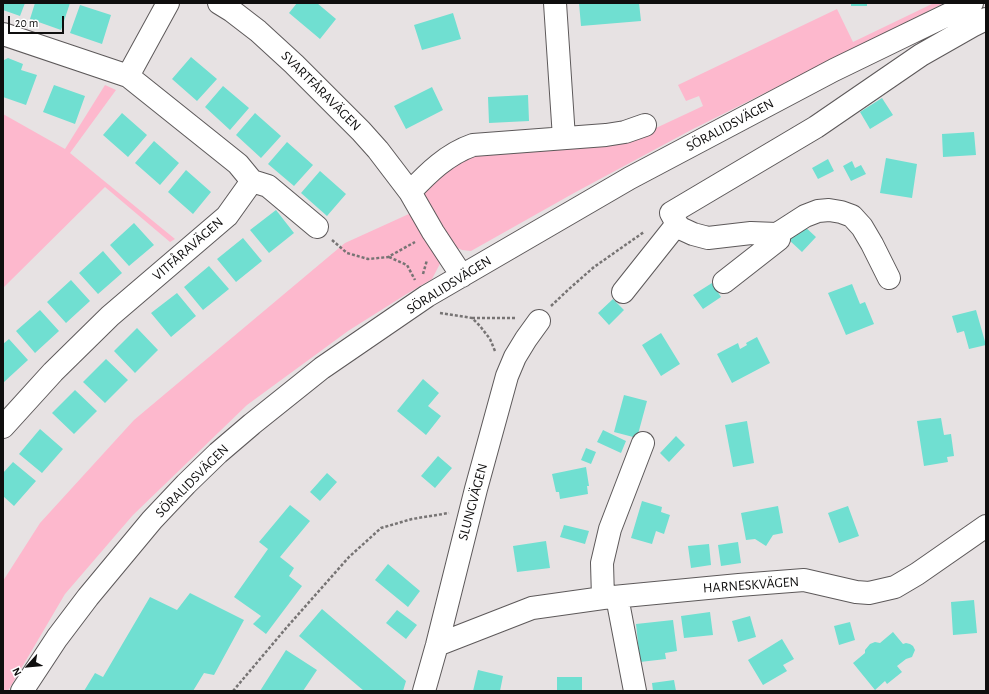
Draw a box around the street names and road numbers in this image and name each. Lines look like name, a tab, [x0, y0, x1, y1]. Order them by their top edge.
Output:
street label: SVARTFÅRAVÄGEN	[278, 48, 364, 134]
street label: SÖRALIDSVÄGEN	[683, 95, 777, 155]
street label: VITFÅRAVÄGEN	[149, 214, 227, 284]
street label: SÖRALIDSVÄGEN	[404, 252, 494, 318]
street label: SÖRALIDSVÄGEN	[152, 441, 232, 521]
street label: SLUNGVÄGEN	[455, 462, 491, 542]
street label: HARNESKVÄGEN	[702, 573, 800, 597]

